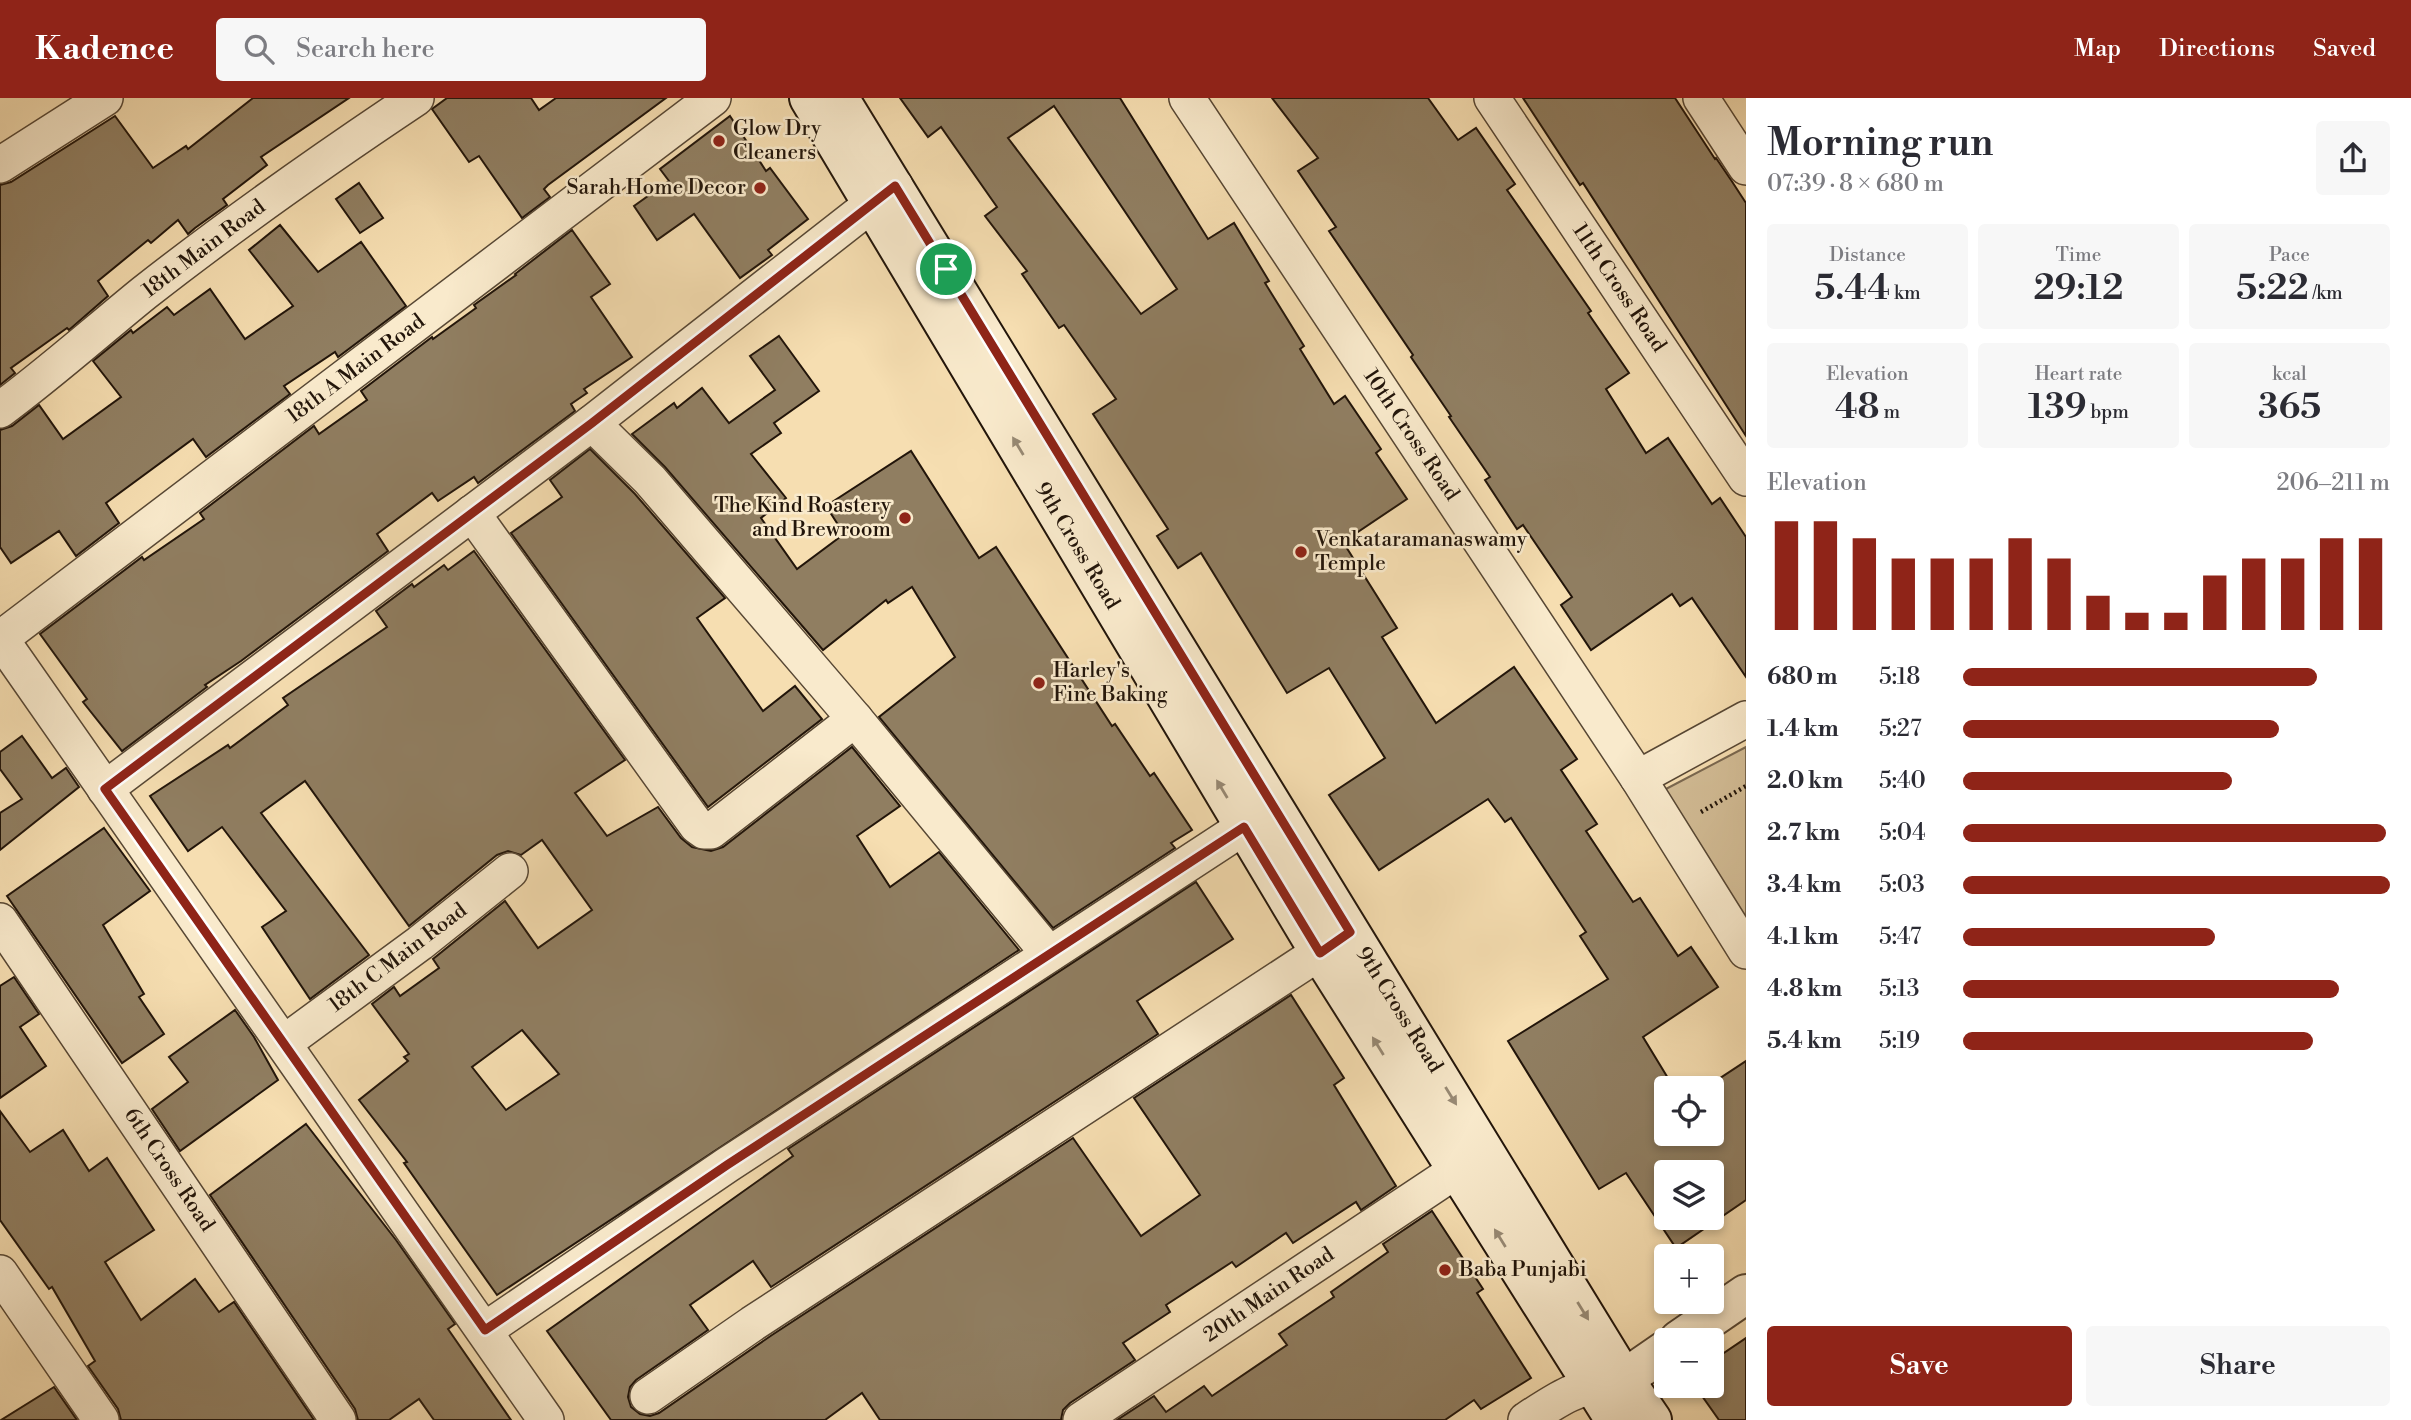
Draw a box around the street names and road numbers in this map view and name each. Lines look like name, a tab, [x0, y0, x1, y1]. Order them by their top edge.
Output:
street label: 18th Main Road	[137, 194, 271, 304]
street label: 11th Cross Road	[1566, 219, 1672, 357]
street label: 18th A Main Road	[282, 308, 430, 429]
street label: 10th Cross Road	[1357, 364, 1465, 506]
street label: 9th Cross Road	[1029, 478, 1125, 614]
street label: 18th C Main Road	[324, 897, 472, 1018]
street label: 9th Cross Road	[1350, 942, 1448, 1078]
street label: 6th Cross Road	[118, 1103, 220, 1237]
street label: 20th Main Road	[1199, 1242, 1339, 1348]

